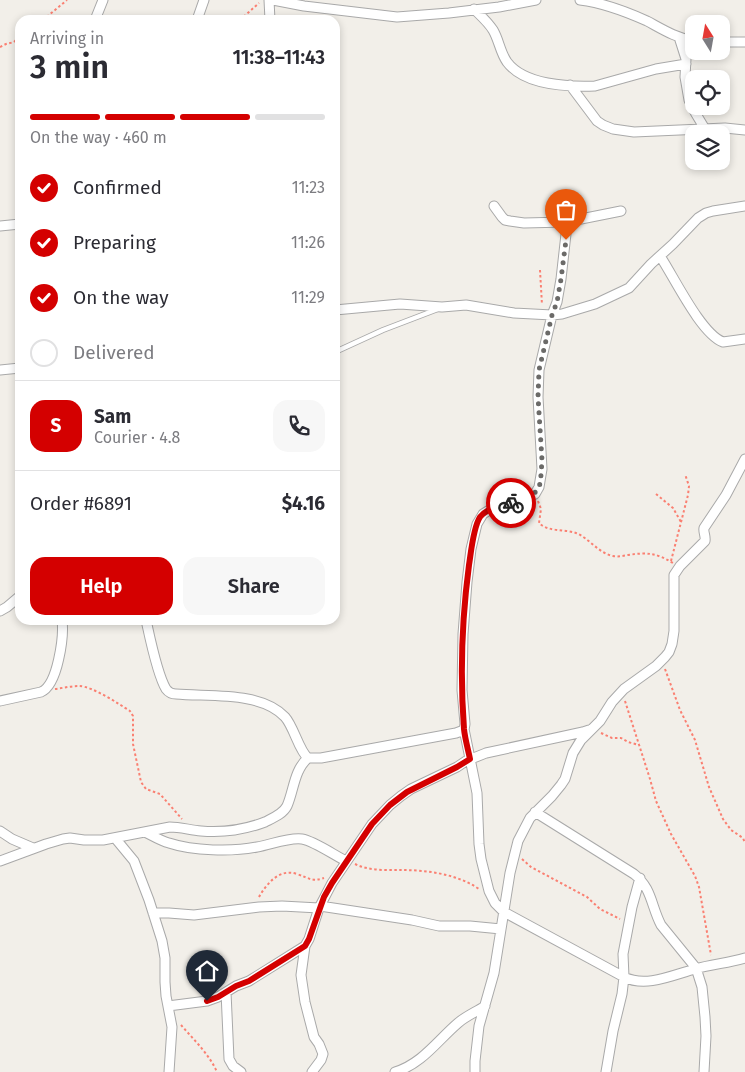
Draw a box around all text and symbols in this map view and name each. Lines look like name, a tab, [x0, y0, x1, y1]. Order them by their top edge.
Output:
north arrow	[685, 15, 730, 60]
map controls	[685, 15, 730, 170]
text: Arriving in	[30, 29, 104, 48]
text: 11:38–11:43	[232, 46, 325, 69]
text: 3 min	[30, 48, 109, 86]
button: locate	[685, 70, 730, 115]
button: layers	[685, 125, 730, 170]
text: On the way · 460 m	[30, 128, 167, 147]
icon: check	[30, 174, 58, 202]
text: Confirmed	[73, 176, 162, 199]
text: 11:23	[292, 178, 325, 197]
pin	[545, 189, 587, 240]
icon: bag	[552, 196, 580, 224]
icon: check	[30, 229, 58, 257]
text: Preparing	[73, 231, 156, 254]
text: 11:26	[291, 233, 325, 252]
icon: check	[30, 284, 58, 312]
text: On the way	[73, 286, 169, 309]
text: 11:29	[291, 288, 325, 307]
text: Delivered	[73, 341, 155, 364]
button: phone	[273, 400, 325, 452]
text: Sam	[94, 405, 131, 428]
text: S	[51, 414, 61, 437]
text: Courier · 4.8	[94, 428, 180, 447]
courier	[486, 478, 536, 528]
icon: bike	[497, 489, 525, 517]
text: Order #6891	[30, 492, 132, 515]
text: $4.16	[282, 492, 325, 515]
button: Help	[30, 557, 173, 615]
button: Share	[183, 557, 325, 615]
pin	[186, 950, 228, 1001]
icon: home	[193, 957, 221, 985]

